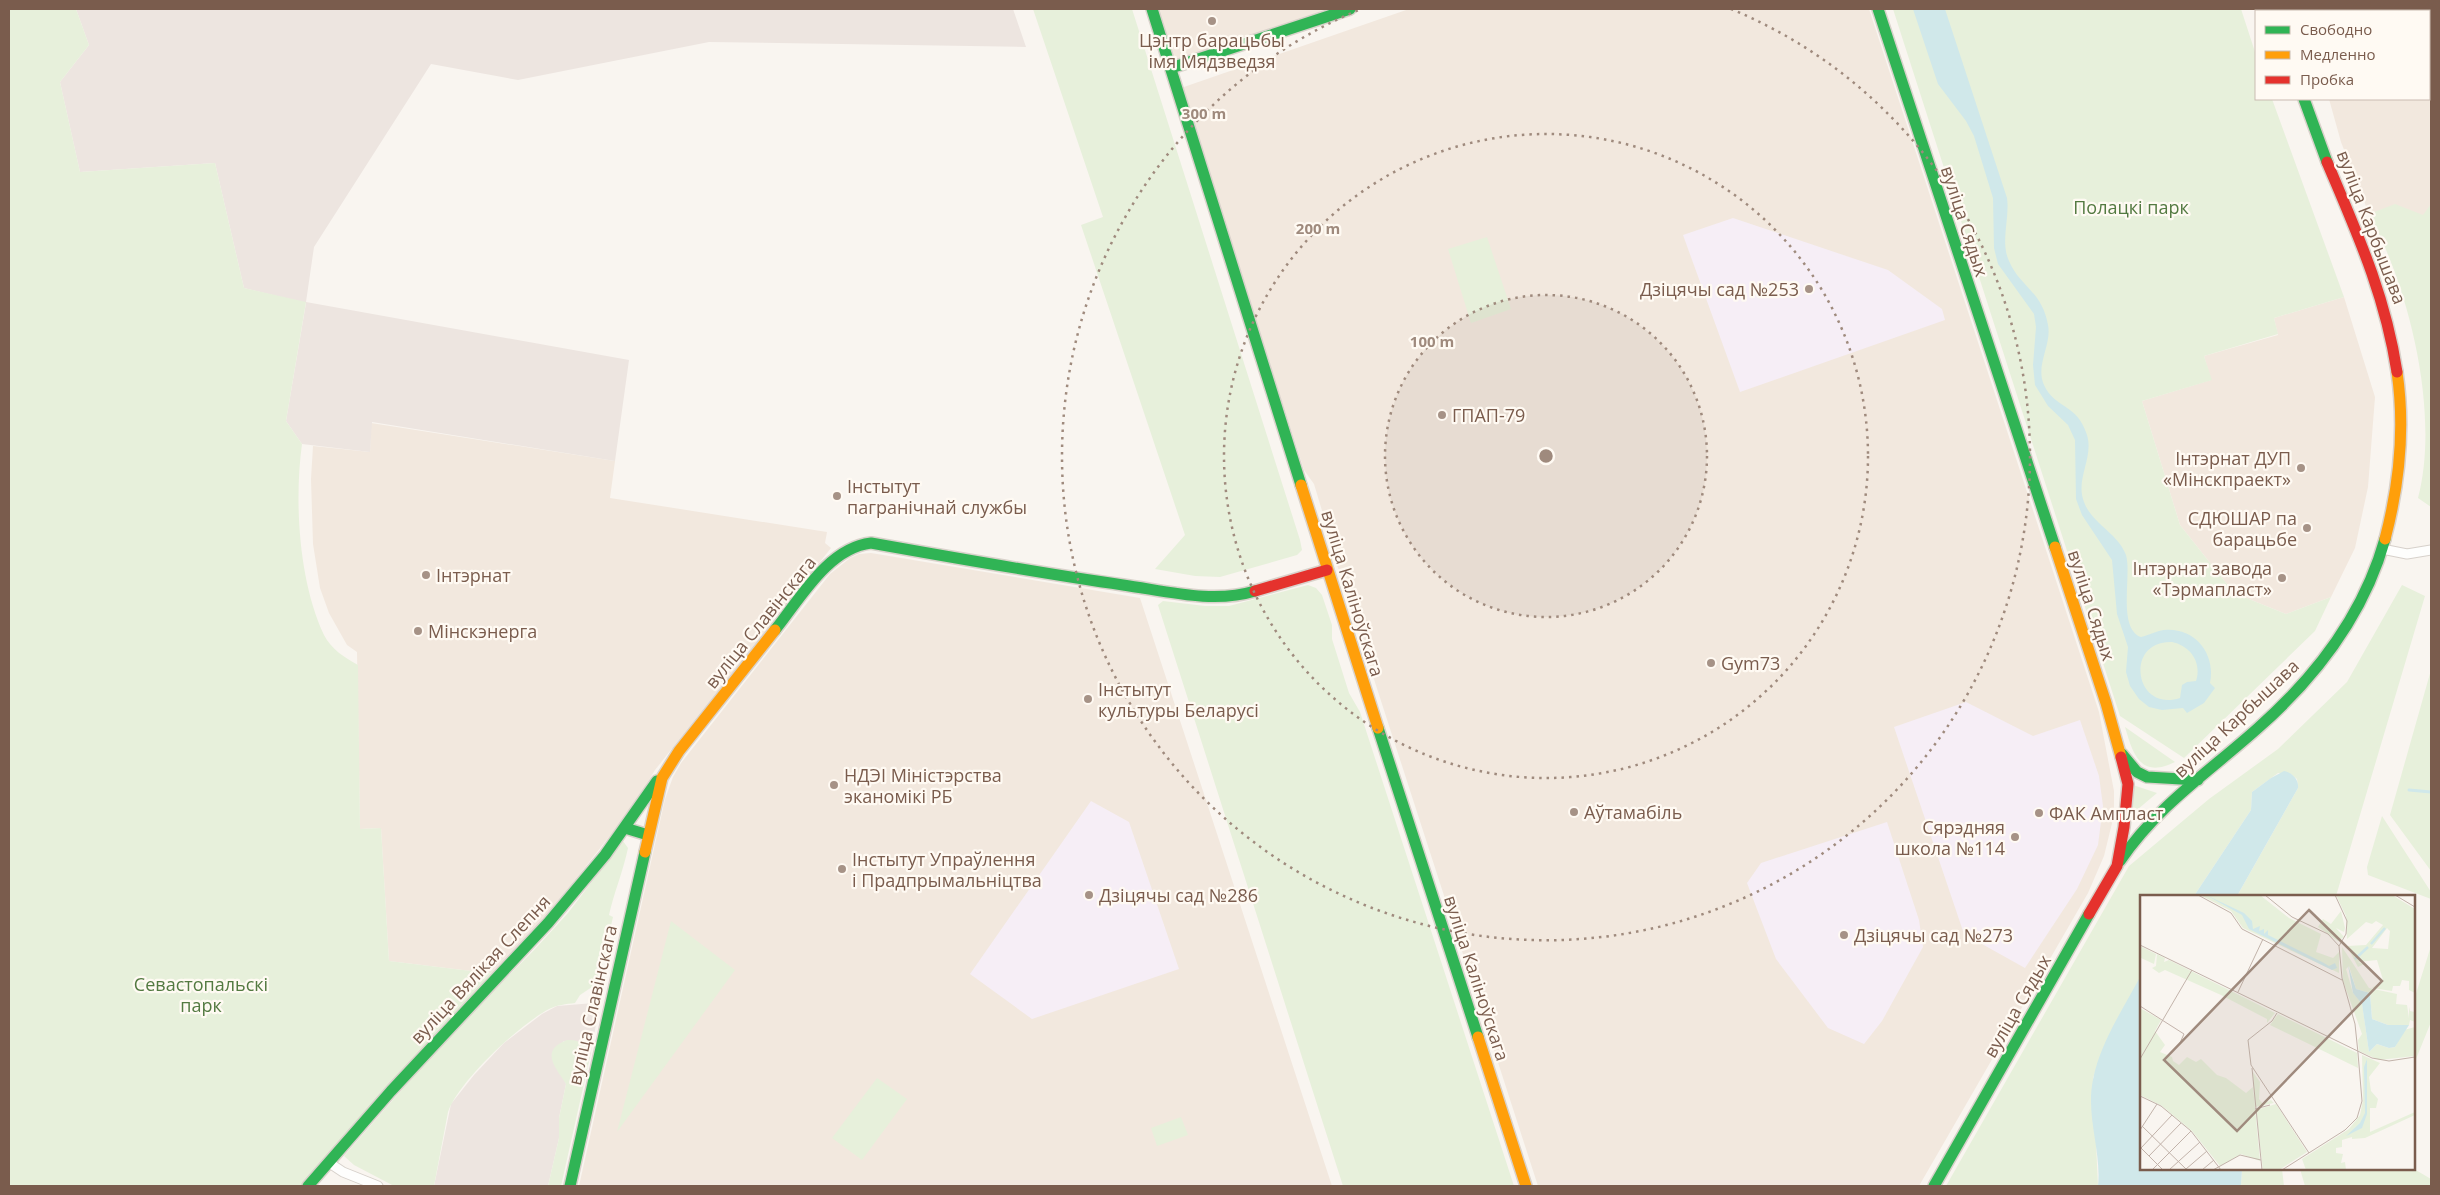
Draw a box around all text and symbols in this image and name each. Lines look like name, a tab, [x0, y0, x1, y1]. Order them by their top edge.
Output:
legend	[2255, 10, 2430, 100]
marker: Цэнтр барацьбы імя Мядзведзя	[1206, 15, 1218, 27]
text: Свободно	[2300, 19, 2372, 39]
place label: Цэнтр барацьбы імя Мядзведзя	[1139, 28, 1285, 73]
text: Медленно	[2300, 44, 2376, 64]
text: Пробка	[2300, 69, 2354, 89]
text: 300 m	[1182, 103, 1226, 123]
street label: вуліца Карбышава	[2332, 147, 2412, 307]
street label: вуліца Сядых	[1936, 163, 1994, 280]
park label: Полацкі парк	[2073, 195, 2189, 219]
text: 200 m	[1296, 218, 1340, 238]
place label: Дзіцячы сад №253	[1640, 277, 1799, 301]
marker: Дзіцячы сад №253	[1803, 283, 1815, 295]
text: 100 m	[1410, 331, 1454, 351]
place label: ГПАП-79	[1452, 403, 1525, 427]
marker: ГПАП-79	[1436, 409, 1448, 421]
place label: Інтэрнат ДУП «Мінскпраект»	[2163, 446, 2291, 491]
centre of rings	[1537, 447, 1555, 465]
marker: Інтэрнат ДУП «Мінскпраект»	[2295, 462, 2307, 474]
place label: Інстытут пагранічнай службы	[847, 474, 1027, 519]
marker: Інстытут пагранічнай службы	[831, 490, 843, 502]
place label: СДЮШАР па барацьбе	[2188, 506, 2297, 551]
street label: вуліца Каліноўскага	[1316, 507, 1390, 679]
marker: СДЮШАР па барацьбе	[2301, 522, 2313, 534]
street label: вуліца Сядых	[2063, 547, 2121, 664]
street label: вуліца Славінскага	[699, 551, 821, 693]
place label: Інтэрнат завода «Тэрмапласт»	[2132, 556, 2272, 601]
place label: Інтэрнат	[436, 563, 511, 587]
marker: Інтэрнат	[420, 569, 432, 581]
marker: Інтэрнат завода «Тэрмапласт»	[2276, 572, 2288, 584]
place label: Мінскэнерга	[428, 619, 537, 643]
marker: Мінскэнерга	[412, 625, 424, 637]
place label: Gym73	[1721, 651, 1780, 675]
street label: вуліца Карбышава	[2168, 654, 2304, 782]
marker: Gym73	[1705, 657, 1717, 669]
place label: Інстытут культуры Беларусі	[1098, 677, 1259, 722]
marker: Інстытут культуры Беларусі	[1082, 693, 1094, 705]
place label: НДЭІ Міністэрства эканомікі РБ	[844, 763, 1002, 808]
marker: НДЭІ Міністэрства эканомікі РБ	[828, 779, 840, 791]
place label: Аўтамабіль	[1584, 800, 1682, 824]
place label: ФАК Ампласт	[2049, 801, 2164, 825]
marker: Аўтамабіль	[1568, 806, 1580, 818]
marker: ФАК Ампласт	[2033, 807, 2045, 819]
place label: Сярэдняя школа №114	[1895, 815, 2005, 860]
marker: Сярэдняя школа №114	[2009, 831, 2021, 843]
place label: Інстытут Упраўлення і Прадпрымальніцтва	[852, 847, 1042, 892]
marker: Інстытут Упраўлення і Прадпрымальніцтва	[836, 863, 848, 875]
place label: Дзіцячы сад №286	[1099, 883, 1258, 907]
marker: Дзіцячы сад №286	[1083, 889, 1095, 901]
street label: вуліца Вялікая Слепня	[405, 890, 555, 1048]
street label: вуліца Каліноўскага	[1439, 892, 1515, 1064]
inset map	[2140, 895, 2415, 1170]
street label: вуліца Славінскага	[562, 923, 622, 1087]
place label: Дзіцячы сад №273	[1854, 923, 2013, 947]
marker: Дзіцячы сад №273	[1838, 929, 1850, 941]
street label: вуліца Сядых	[1978, 950, 2056, 1062]
park label: Севастопальскі парк	[134, 972, 268, 1017]

